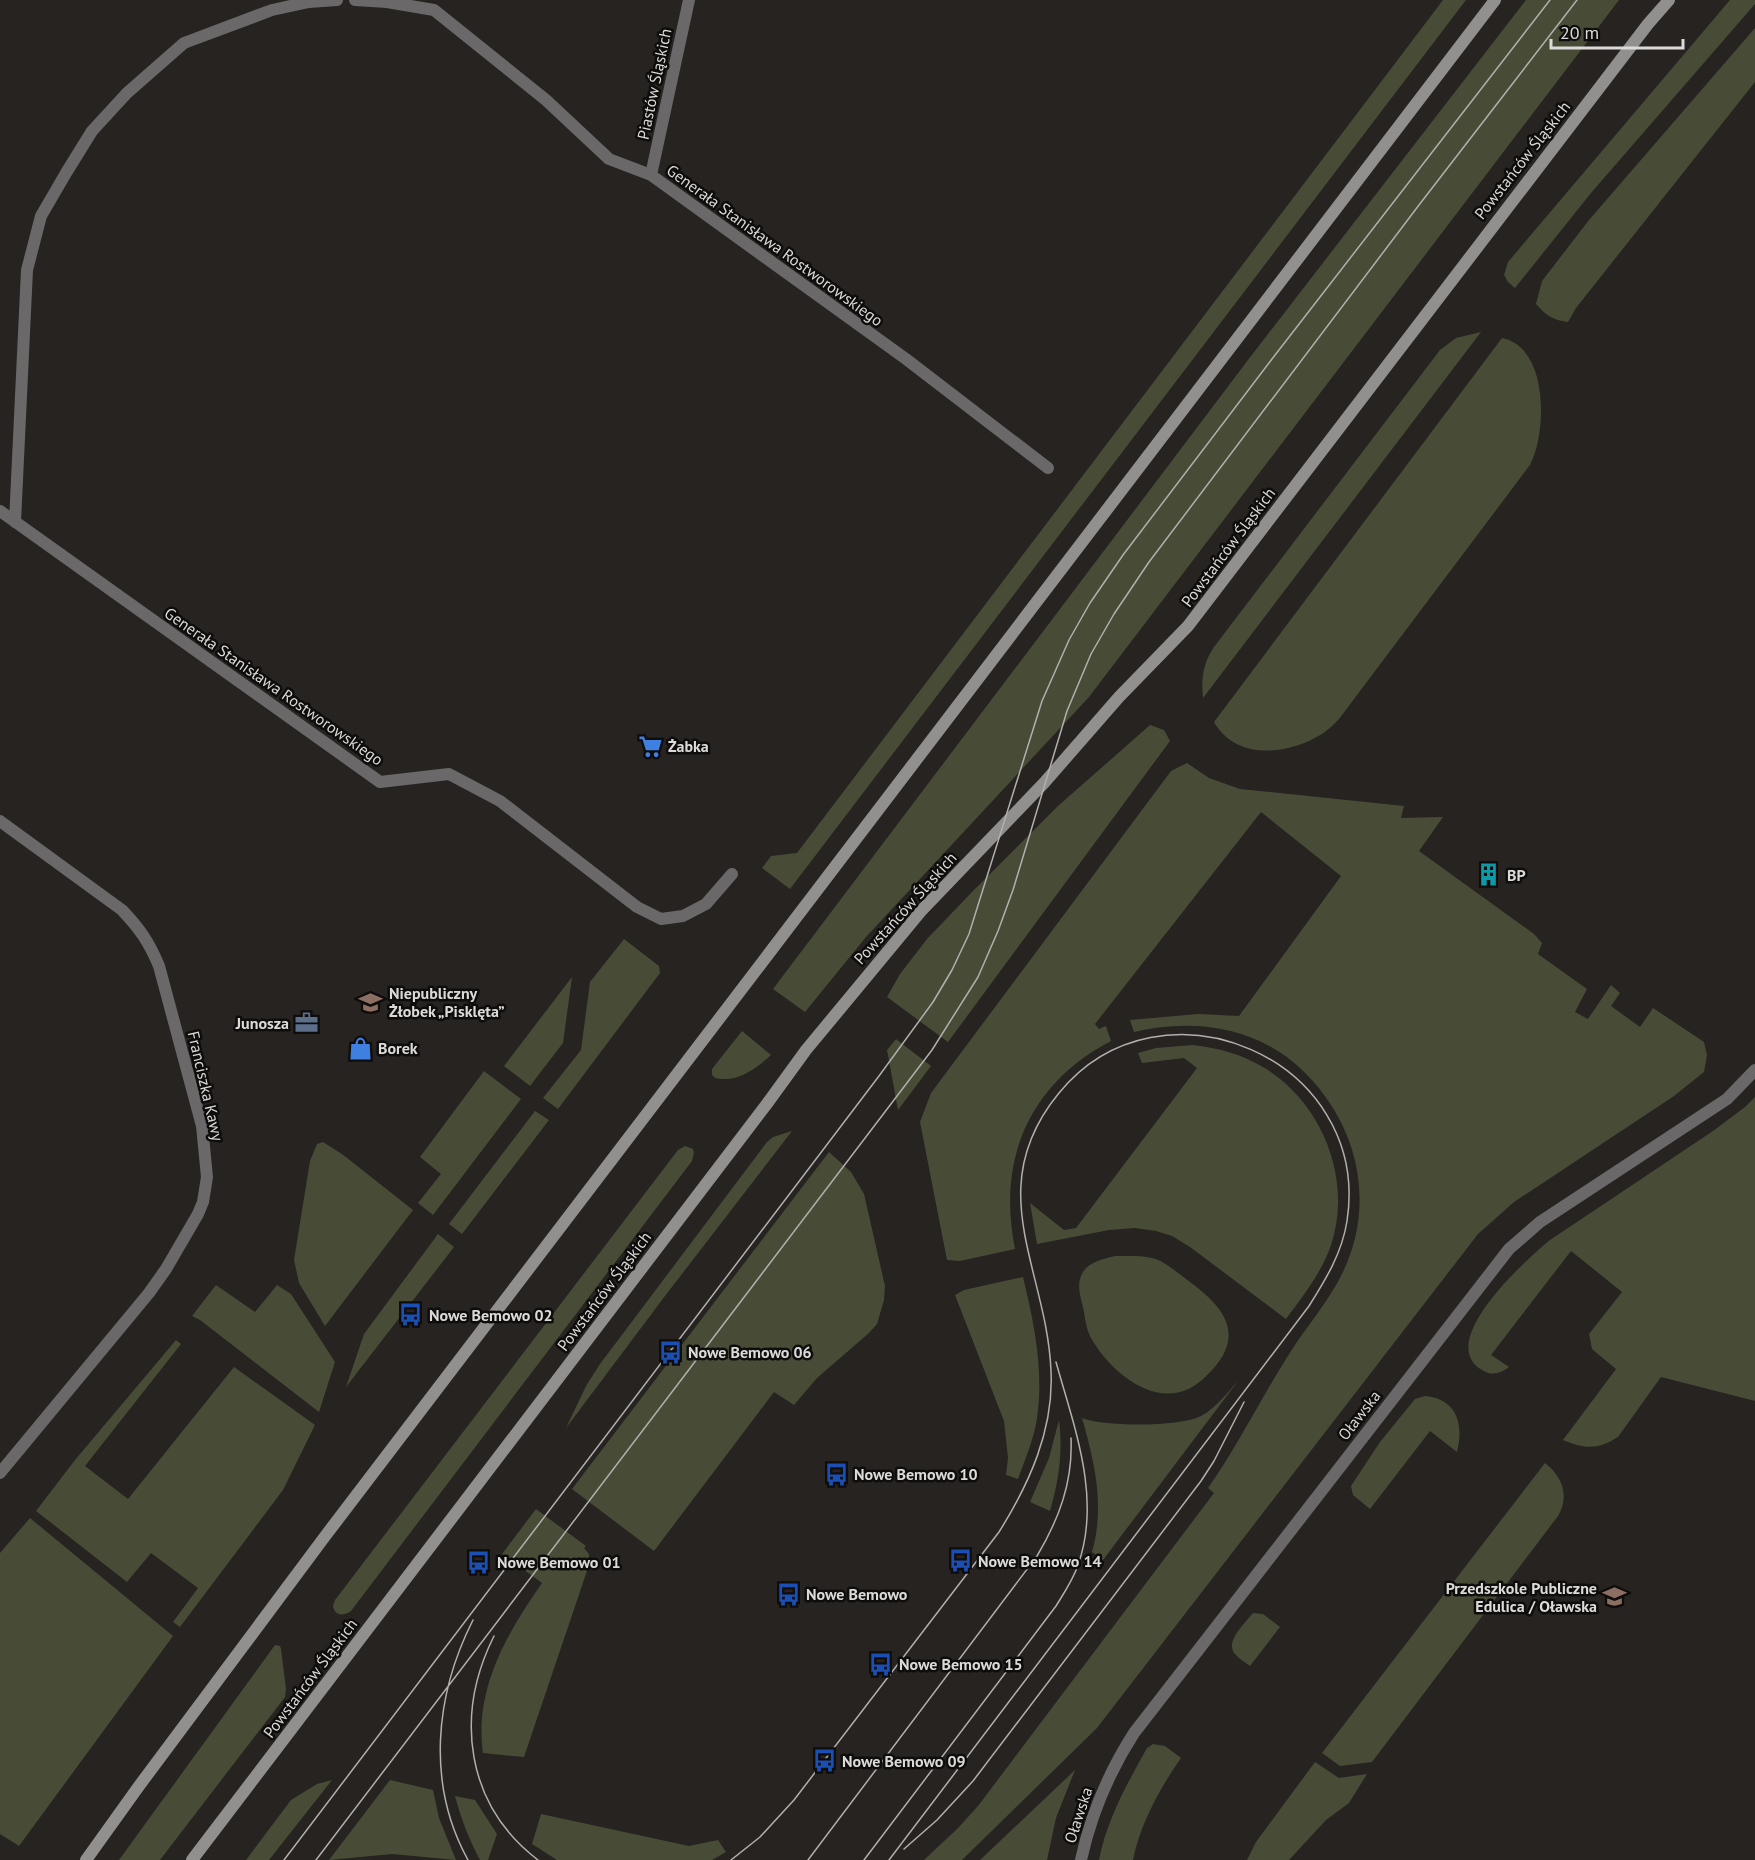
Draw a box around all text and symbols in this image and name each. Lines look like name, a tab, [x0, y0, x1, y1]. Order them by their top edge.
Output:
scale bar	[1551, 12, 1683, 50]
text: 20 m	[1560, 21, 1599, 44]
street label: Piastów Śląskich	[632, 27, 676, 141]
street label: Powstańców Śląskich	[1470, 97, 1574, 223]
street label: Generała Stanisława Rostworowskiego	[663, 160, 887, 330]
street label: Powstańców Śląskich	[1177, 483, 1279, 611]
street label: Generała Stanisława Rostworowskiego	[161, 603, 387, 769]
supermarket icon: Żabka	[637, 733, 663, 759]
place label: Żabka	[668, 736, 709, 756]
street label: Powstańców Śląskich	[849, 848, 961, 968]
building icon: BP	[1476, 862, 1502, 888]
place label: BP	[1507, 865, 1526, 885]
place label: Niepubliczny Żłobek „Pisklęta”	[389, 983, 505, 1021]
school or university icon: Niepubliczny Żłobek „Pisklęta”	[358, 989, 384, 1015]
office icon: Junosza	[294, 1010, 320, 1036]
place label: Junosza	[235, 1013, 289, 1033]
street label: Franciszka Kawy	[184, 1029, 228, 1143]
shop icon: Borek	[347, 1035, 373, 1061]
place label: Borek	[378, 1038, 418, 1058]
street label: Powstańców Śląskich	[553, 1227, 655, 1355]
bus stop icon: Nowe Bemowo 02	[398, 1302, 424, 1328]
place label: Nowe Bemowo 02	[429, 1305, 553, 1325]
bus stop icon: Nowe Bemowo 06	[657, 1339, 683, 1365]
place label: Nowe Bemowo 06	[688, 1342, 812, 1362]
street label: Oławska	[1333, 1386, 1385, 1444]
bus stop icon: Nowe Bemowo 10	[823, 1461, 849, 1487]
place label: Nowe Bemowo 10	[854, 1464, 978, 1484]
bus stop icon: Nowe Bemowo 14	[947, 1548, 973, 1574]
bus stop icon: Nowe Bemowo 01	[466, 1549, 492, 1575]
place label: Nowe Bemowo 14	[978, 1551, 1102, 1571]
place label: Nowe Bemowo 01	[497, 1552, 621, 1572]
place label: Przedszkole Publiczne Edulica / Oławska	[1446, 1578, 1597, 1616]
bus stop icon: Nowe Bemowo	[775, 1581, 801, 1607]
place label: Nowe Bemowo	[806, 1584, 908, 1604]
school or university icon: Przedszkole Publiczne Edulica / Oławska	[1602, 1584, 1628, 1610]
street label: Powstańców Śląskich	[259, 1614, 361, 1742]
bus stop icon: Nowe Bemowo 15	[868, 1651, 894, 1677]
place label: Nowe Bemowo 15	[899, 1654, 1023, 1674]
bus stop icon: Nowe Bemowo 09	[811, 1748, 837, 1774]
place label: Nowe Bemowo 09	[842, 1751, 966, 1771]
street label: Oławska	[1060, 1784, 1096, 1846]

